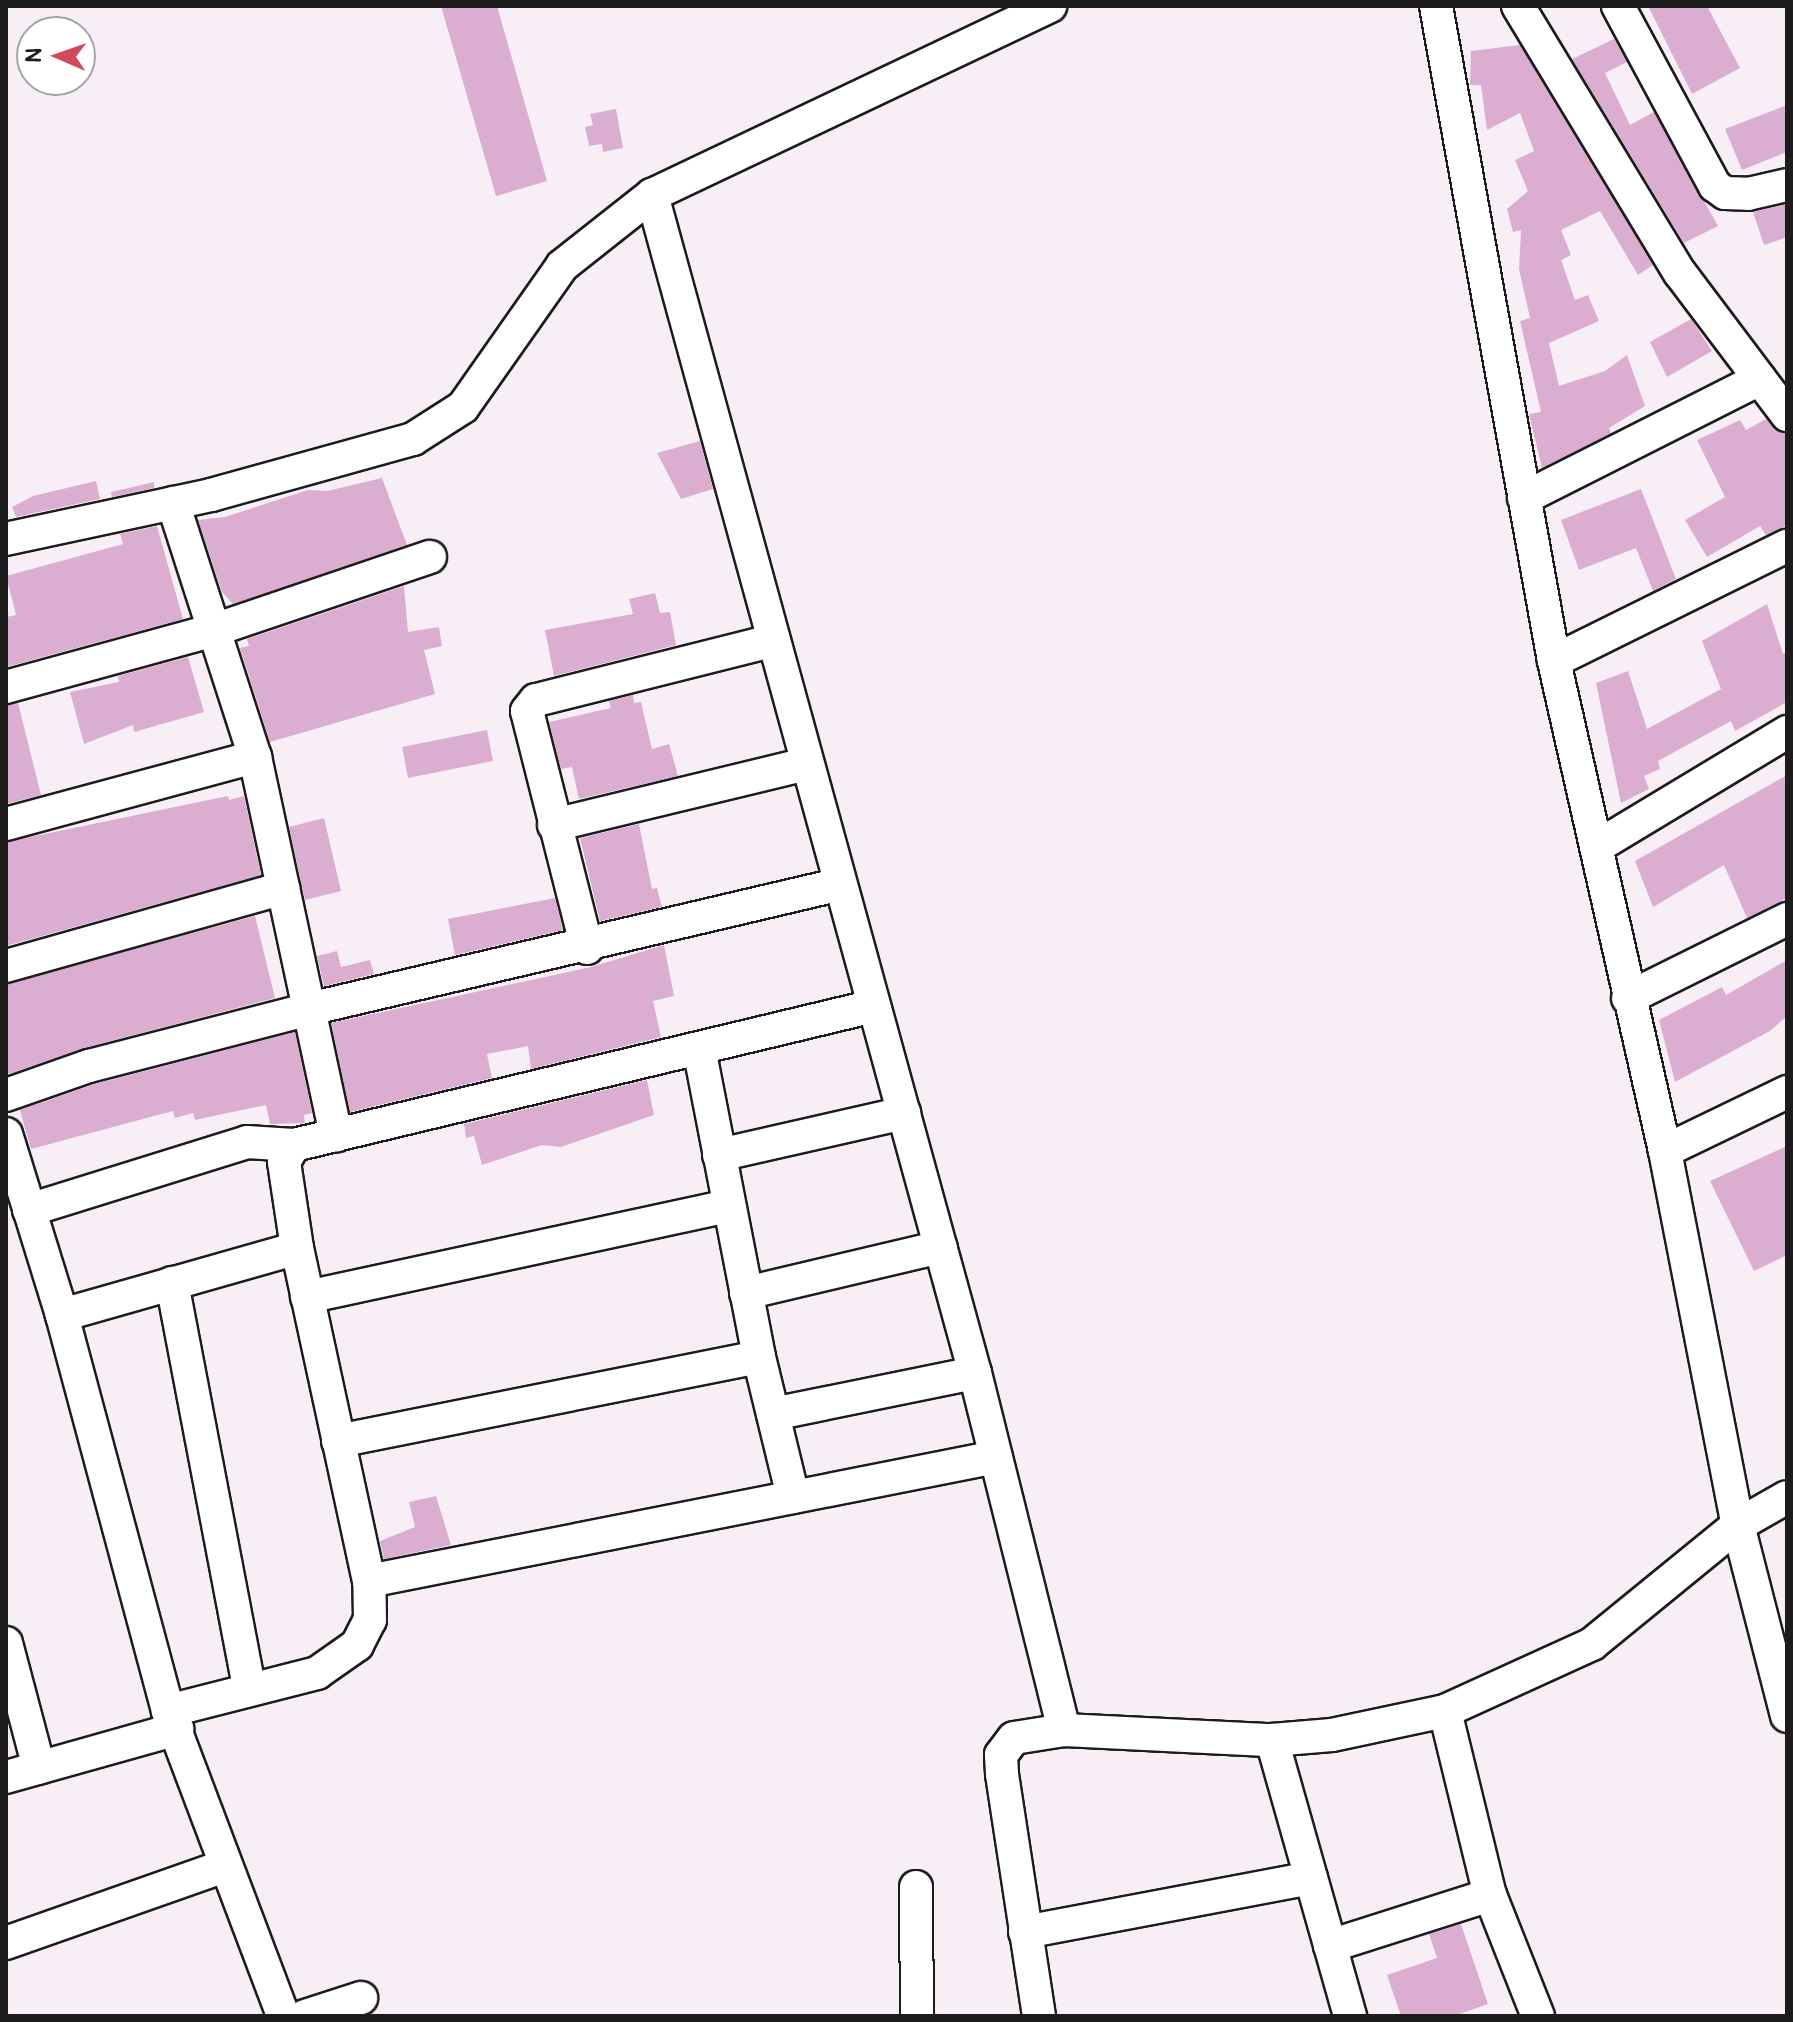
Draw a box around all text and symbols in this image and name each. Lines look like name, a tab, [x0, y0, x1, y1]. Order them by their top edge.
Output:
north arrow	[16, 16, 96, 96]
text: N	[20, 47, 48, 63]

